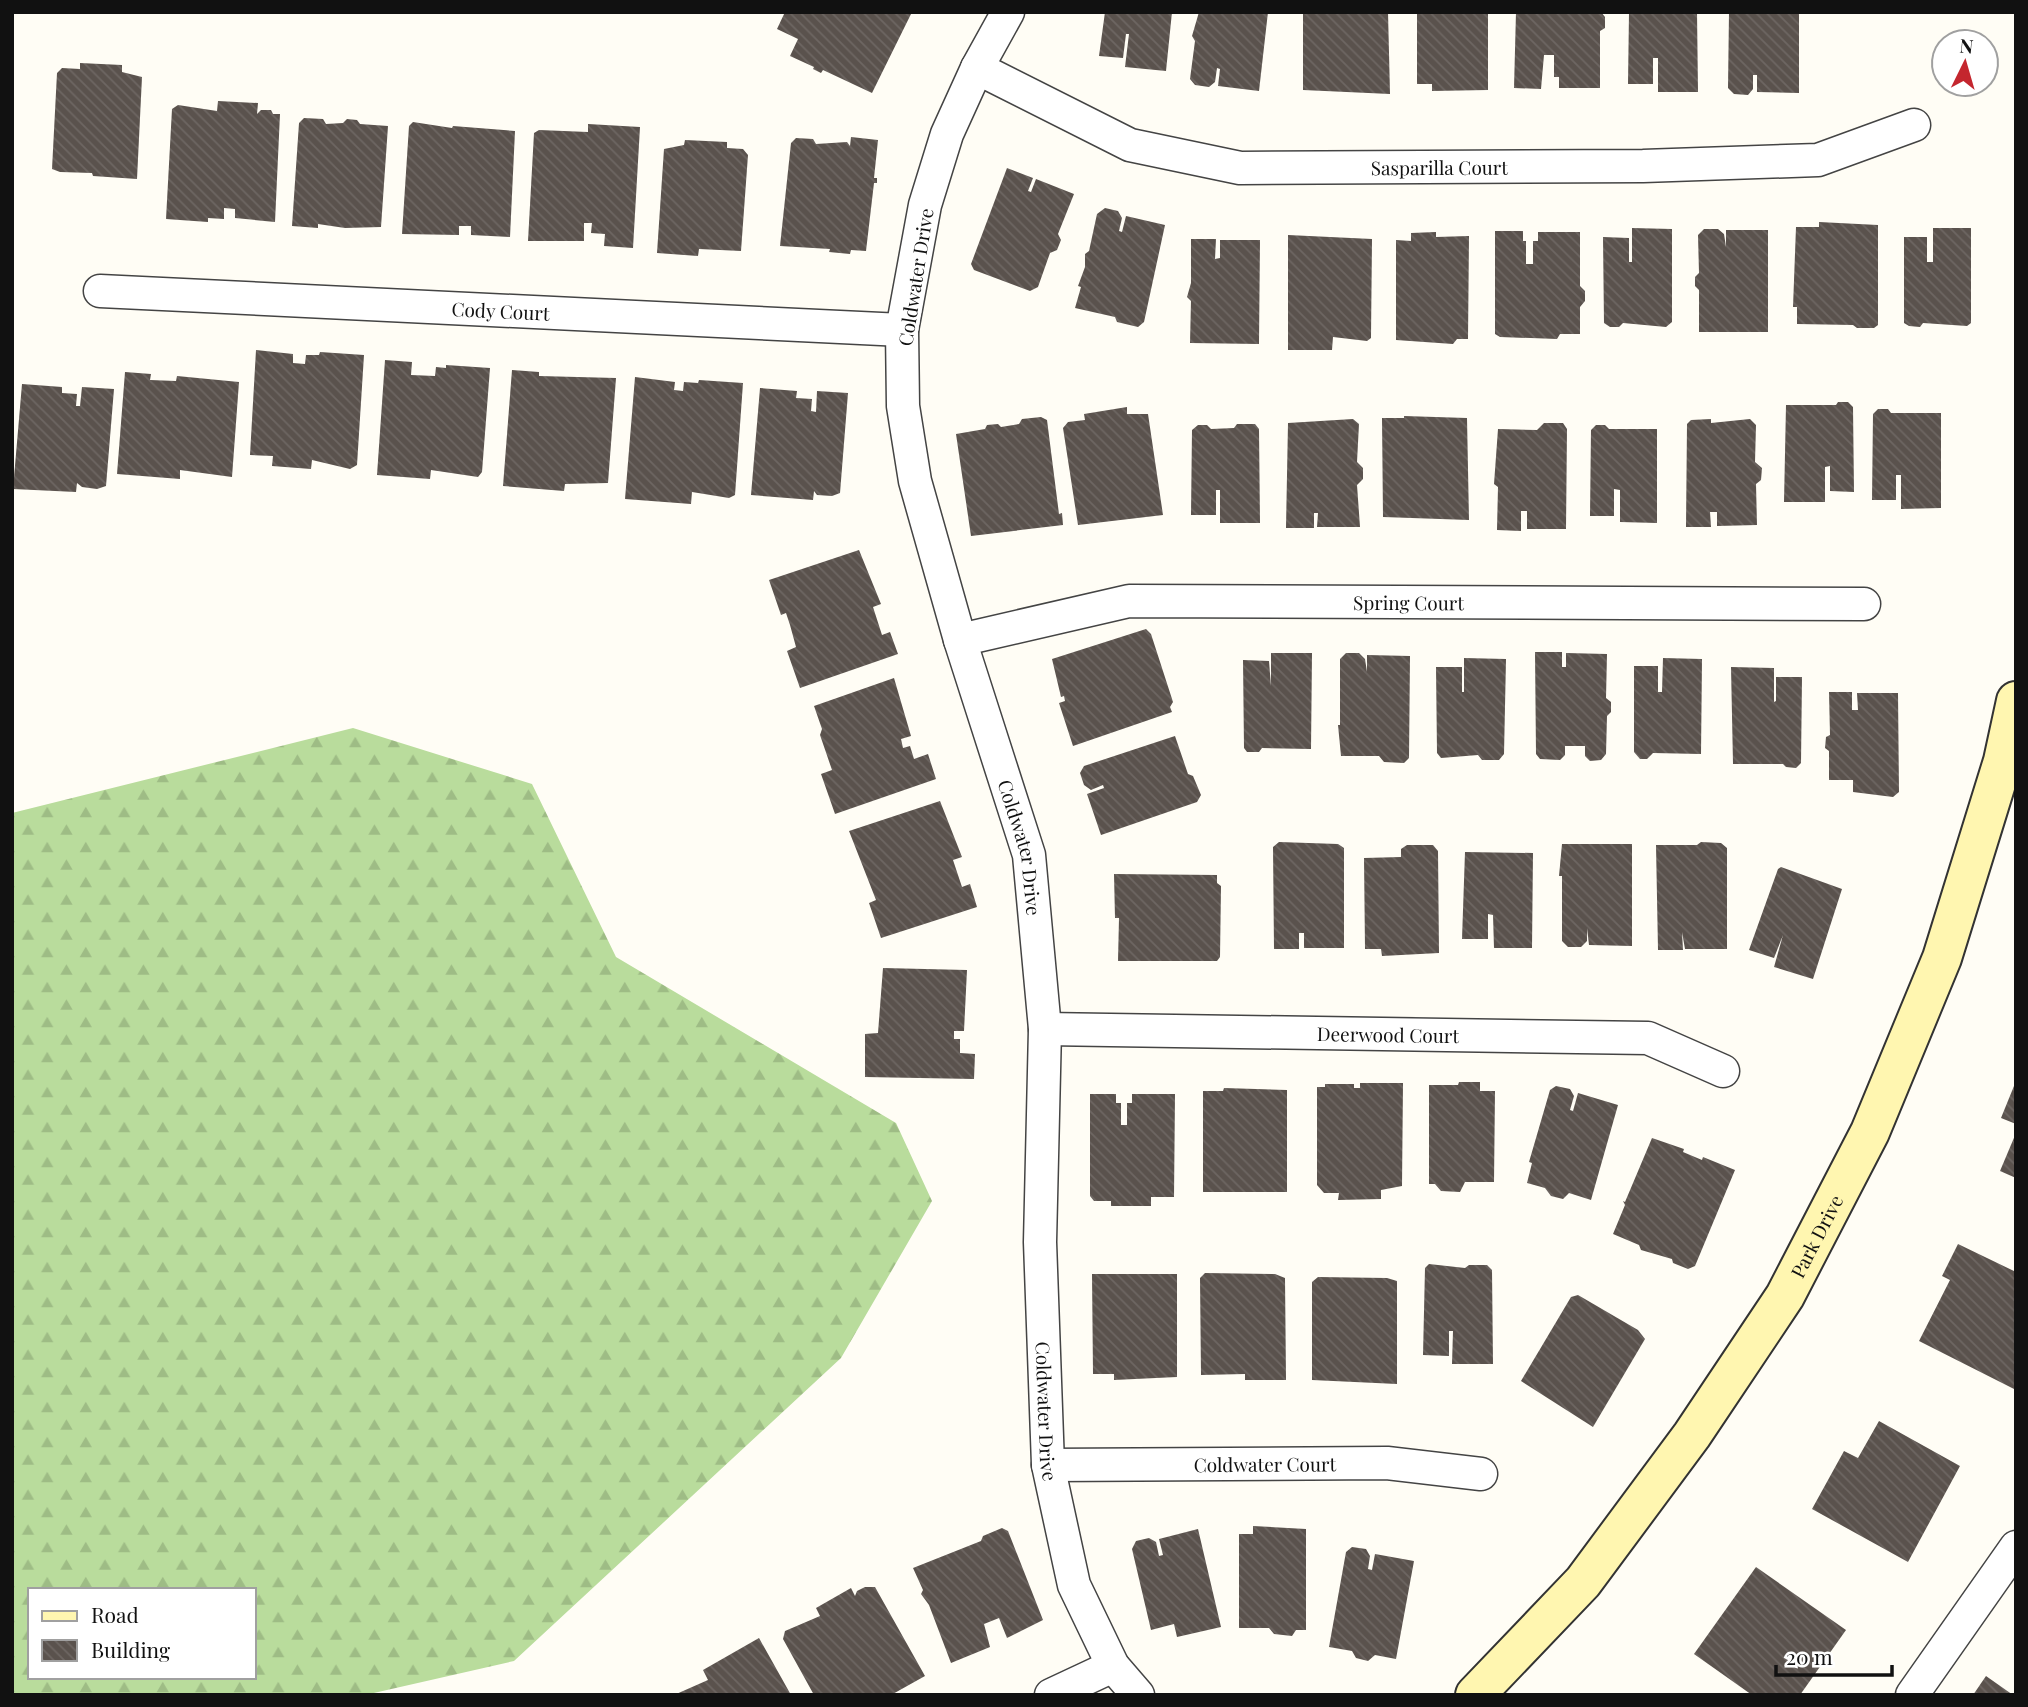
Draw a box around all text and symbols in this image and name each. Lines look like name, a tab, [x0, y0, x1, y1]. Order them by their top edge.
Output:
north arrow	[1930, 28, 2000, 98]
text: N	[1959, 32, 1975, 59]
street label: Sasparilla Court	[1371, 154, 1508, 180]
street label: Coldwater Drive	[891, 206, 939, 348]
street label: Cody Court	[451, 295, 550, 326]
street label: Spring Court	[1353, 589, 1464, 615]
street label: Coldwater Drive	[993, 776, 1048, 917]
street label: Deerwood Court	[1317, 1020, 1460, 1048]
street label: Park Drive	[1784, 1190, 1848, 1282]
street label: Coldwater Drive	[1031, 1341, 1064, 1483]
street label: Coldwater Court	[1194, 1450, 1337, 1477]
legend	[28, 1588, 256, 1679]
text: Road	[91, 1600, 139, 1628]
scale bar	[1776, 1634, 1892, 1678]
text: Building	[91, 1635, 170, 1663]
text: 20 m	[1786, 1642, 1833, 1670]

